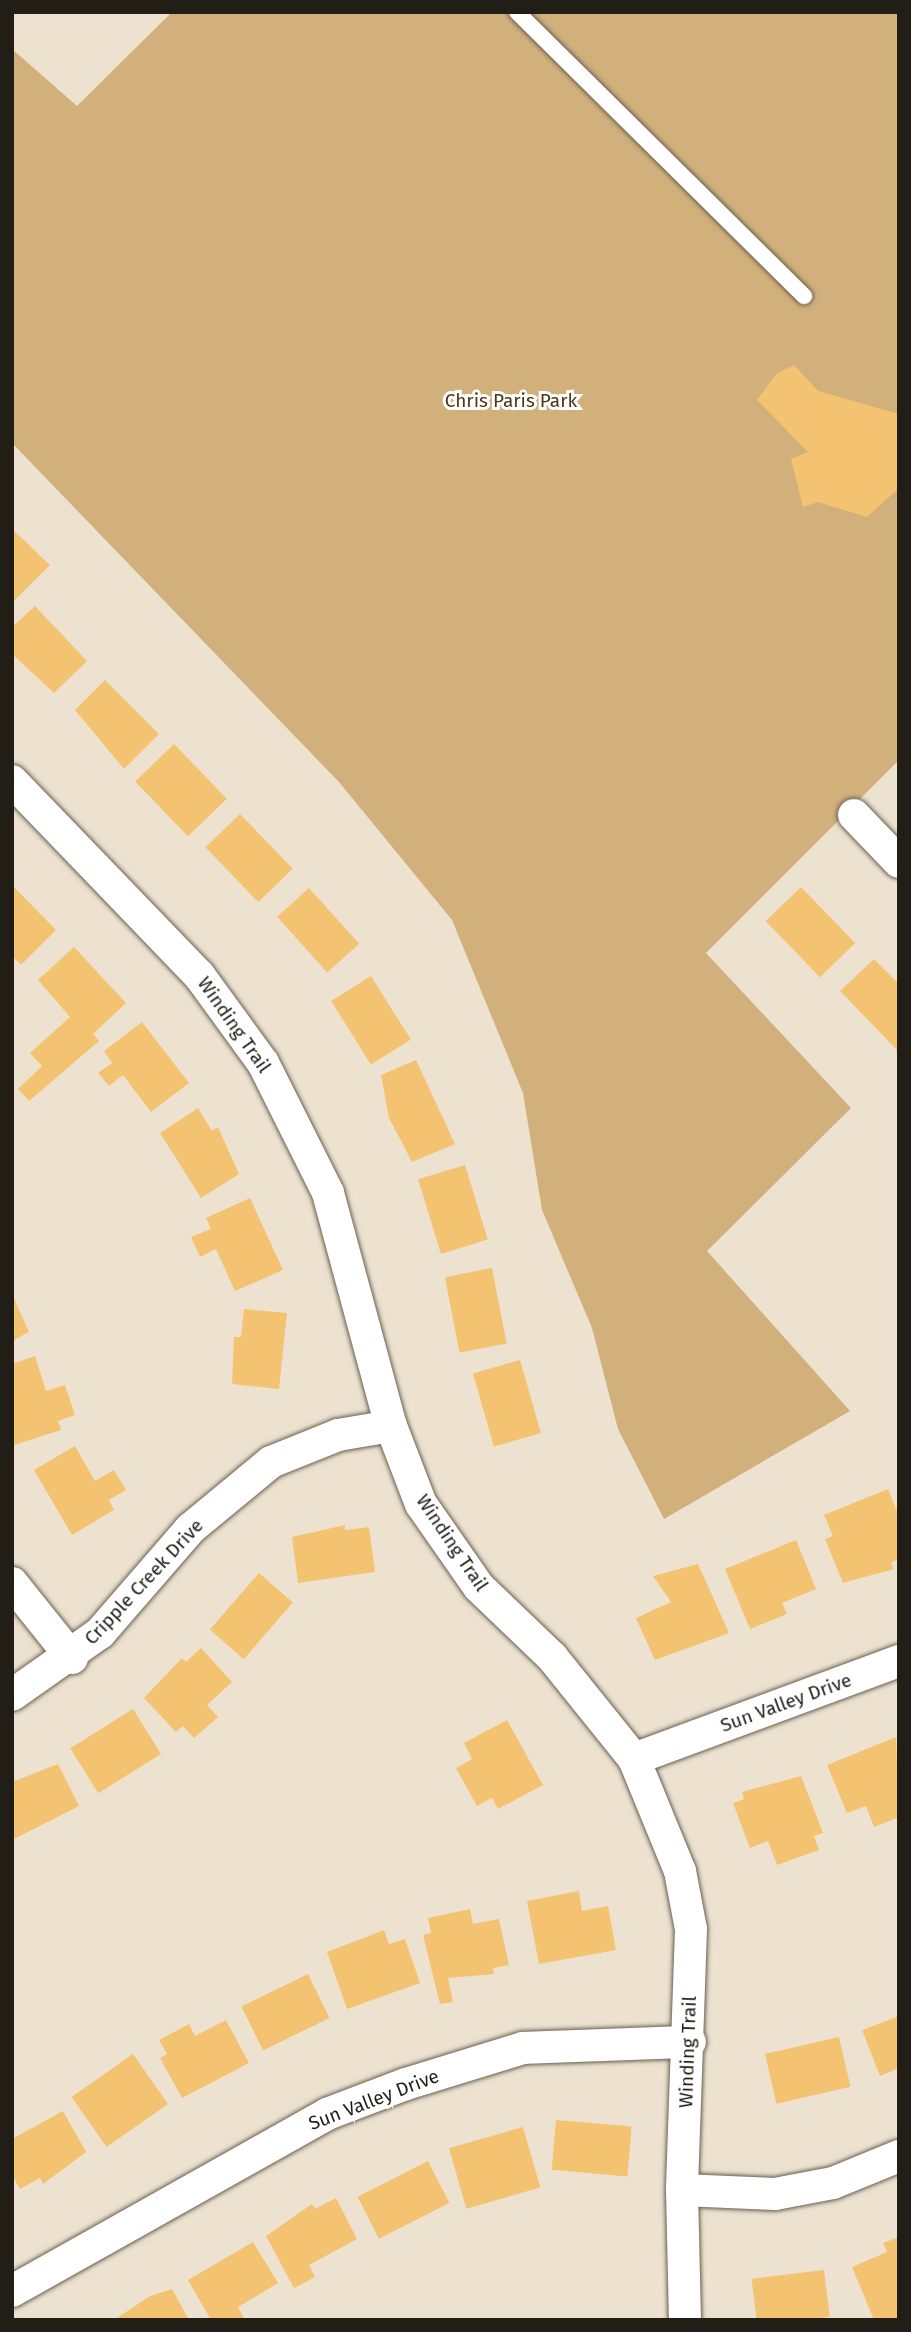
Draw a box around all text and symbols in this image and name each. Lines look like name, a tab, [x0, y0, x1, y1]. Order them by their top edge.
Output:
park label: Chris Paris Park	[445, 390, 577, 412]
street label: Winding Trail	[193, 973, 275, 1077]
street label: Winding Trail	[411, 1490, 493, 1596]
street label: Cripple Creek Drive	[80, 1514, 208, 1650]
street label: Sun Valley Drive	[717, 1669, 855, 1737]
street label: Winding Trail	[675, 1996, 701, 2108]
street label: Sun Valley Drive	[306, 2065, 442, 2135]

